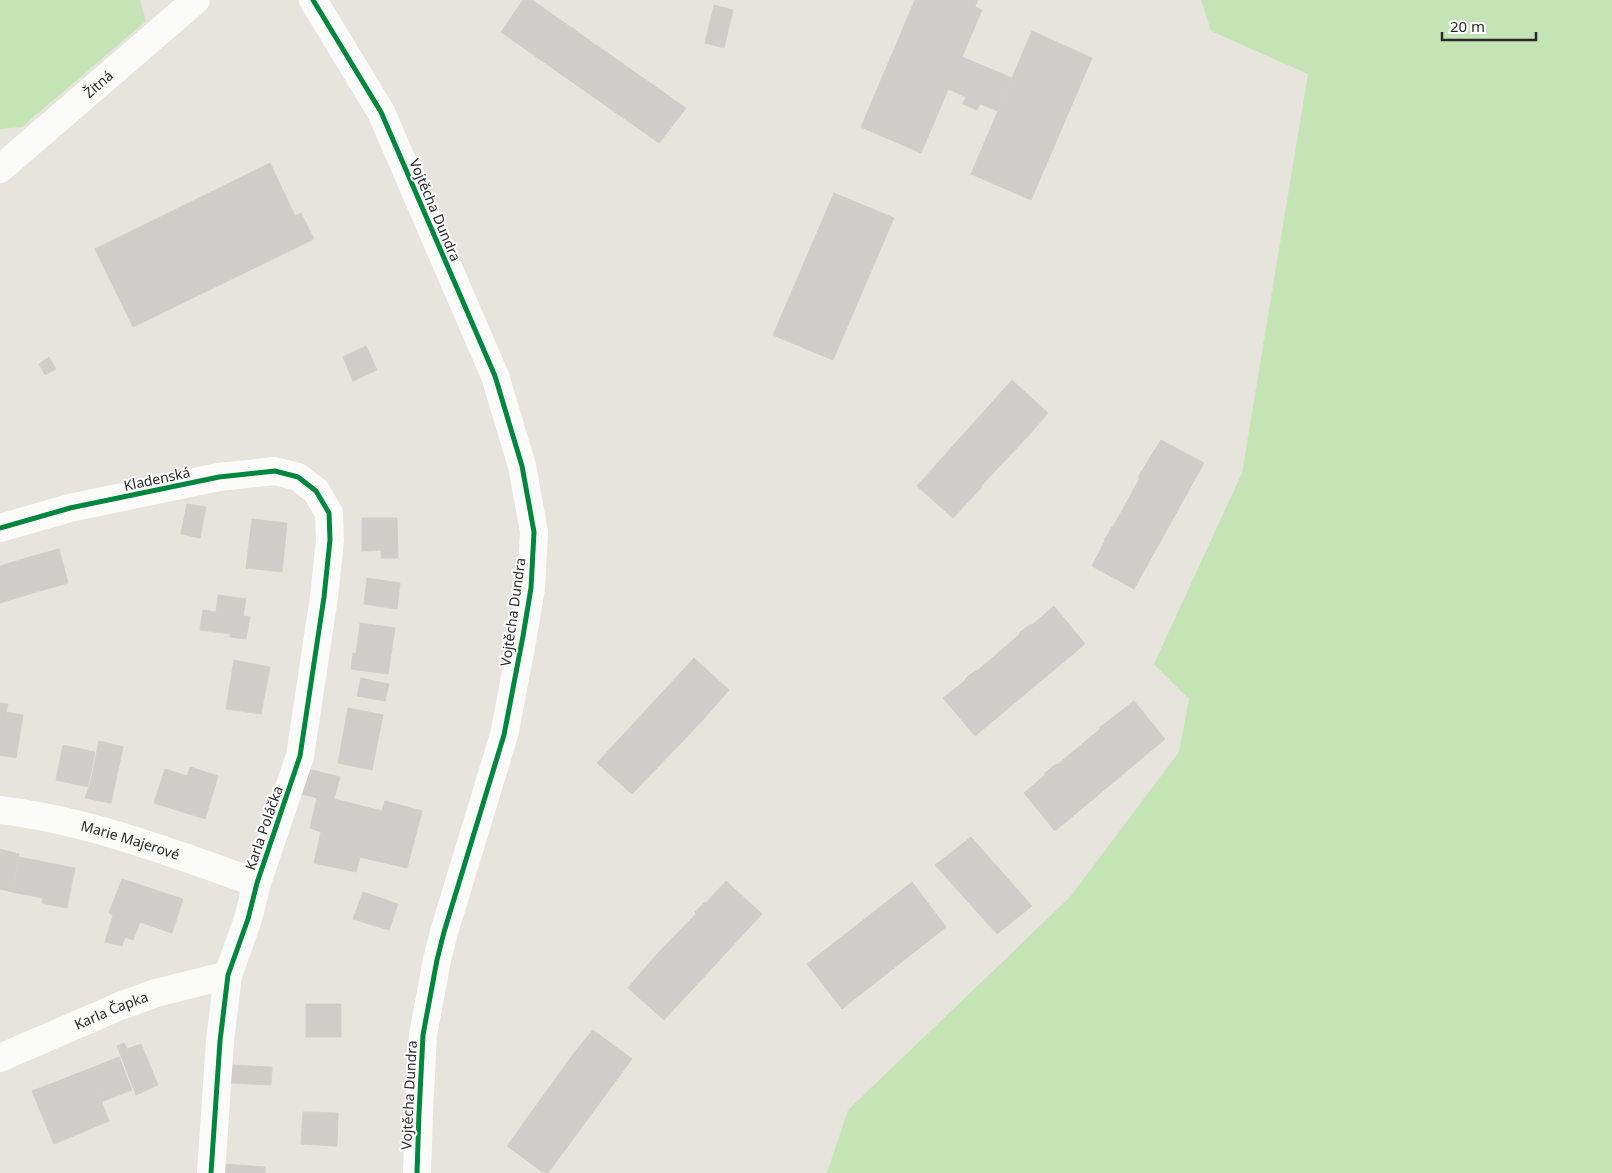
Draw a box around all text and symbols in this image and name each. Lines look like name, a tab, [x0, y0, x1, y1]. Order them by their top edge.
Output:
scale bar	[1442, 10, 1536, 42]
text: 20 m	[1450, 16, 1485, 36]
street label: Žitná	[79, 66, 117, 102]
street label: Vojtěcha Dundra	[405, 156, 466, 264]
street label: Kladenská	[122, 462, 192, 495]
street label: Vojtěcha Dundra	[495, 556, 530, 667]
street label: Karla Poláčka	[240, 783, 287, 872]
street label: Marie Majerové	[79, 816, 183, 864]
street label: Karla Čapka	[71, 987, 151, 1034]
street label: Vojtěcha Dundra	[396, 1040, 421, 1150]

